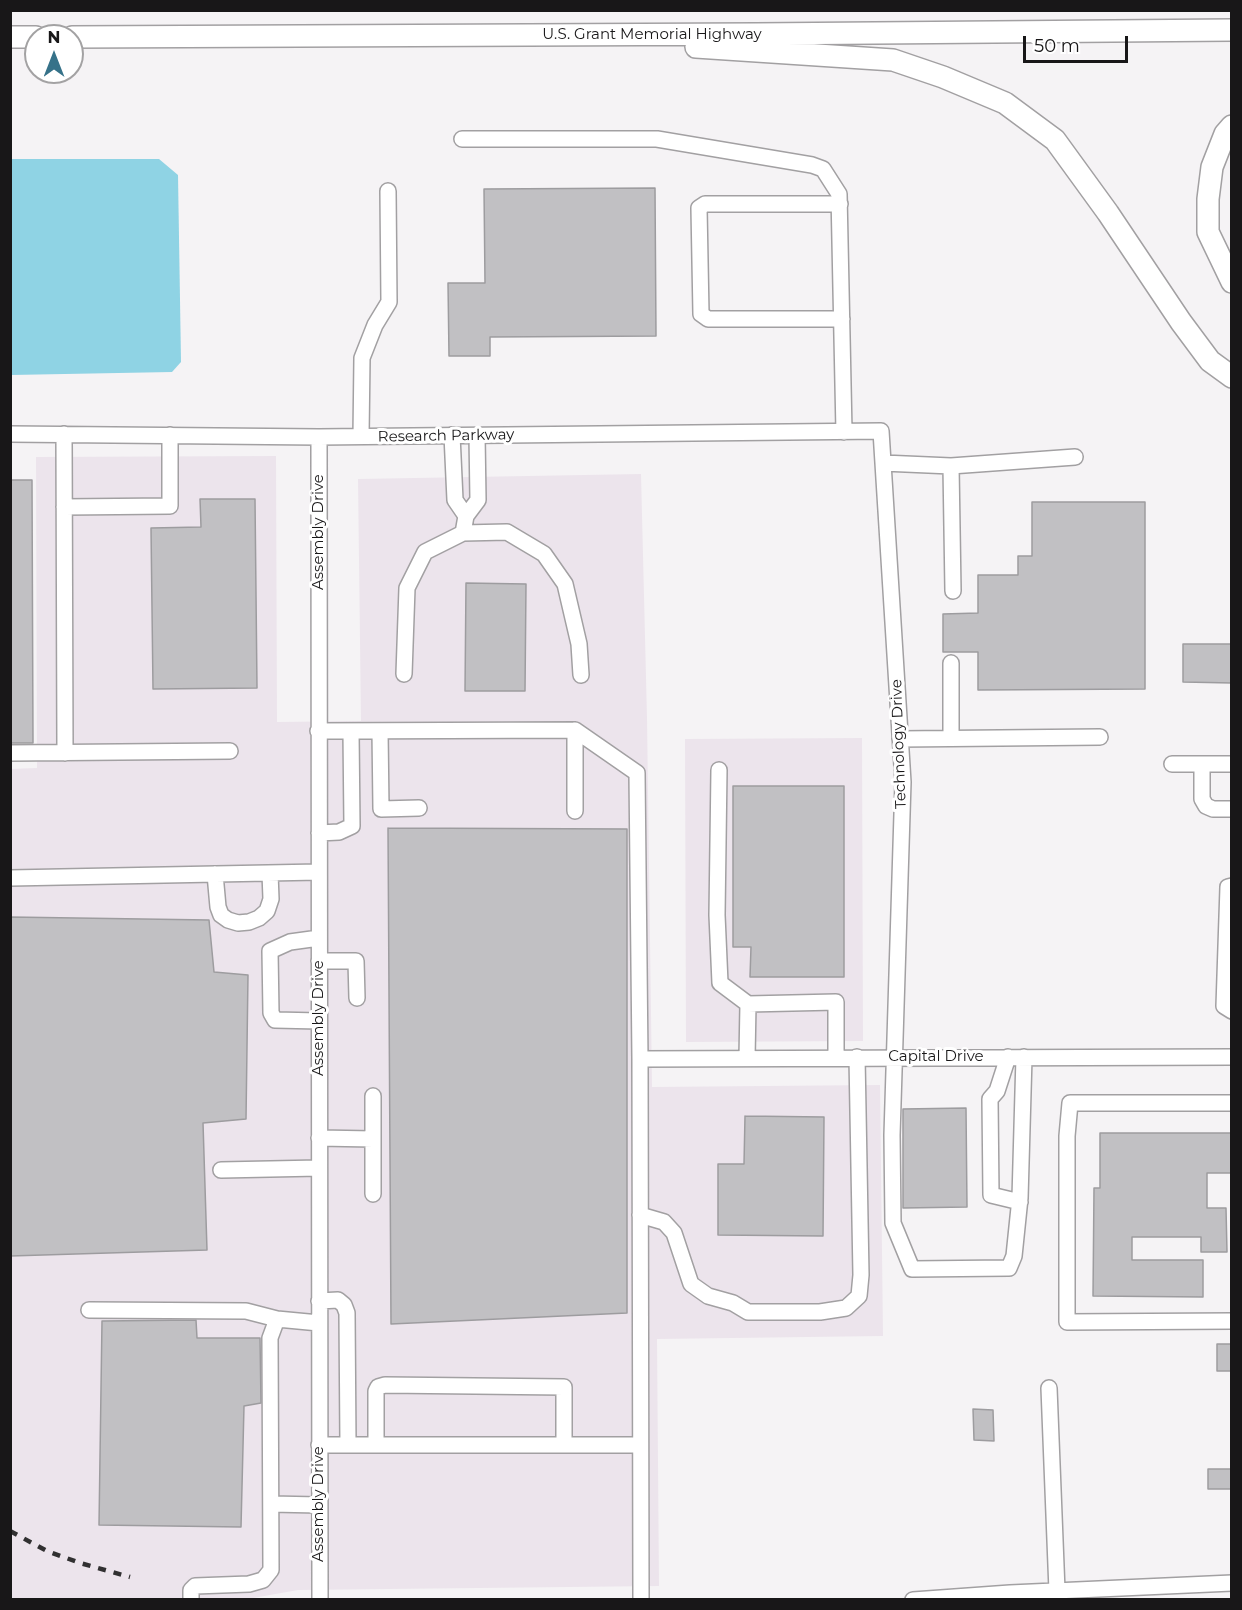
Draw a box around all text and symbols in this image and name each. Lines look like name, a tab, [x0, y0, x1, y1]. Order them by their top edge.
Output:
north arrow	[24, 24, 84, 84]
scale bar	[1026, 24, 1131, 62]
street label: U.S. Grant Memorial Highway	[542, 26, 762, 44]
text: N	[48, 28, 60, 47]
text: 50 m	[1034, 35, 1080, 57]
street label: Research Parkway	[378, 426, 514, 446]
street label: Assembly Drive	[310, 474, 328, 590]
street label: Technology Drive	[888, 679, 910, 809]
street label: Assembly Drive	[310, 960, 328, 1076]
street label: Capital Drive	[888, 1048, 984, 1066]
street label: Assembly Drive	[310, 1446, 328, 1562]

